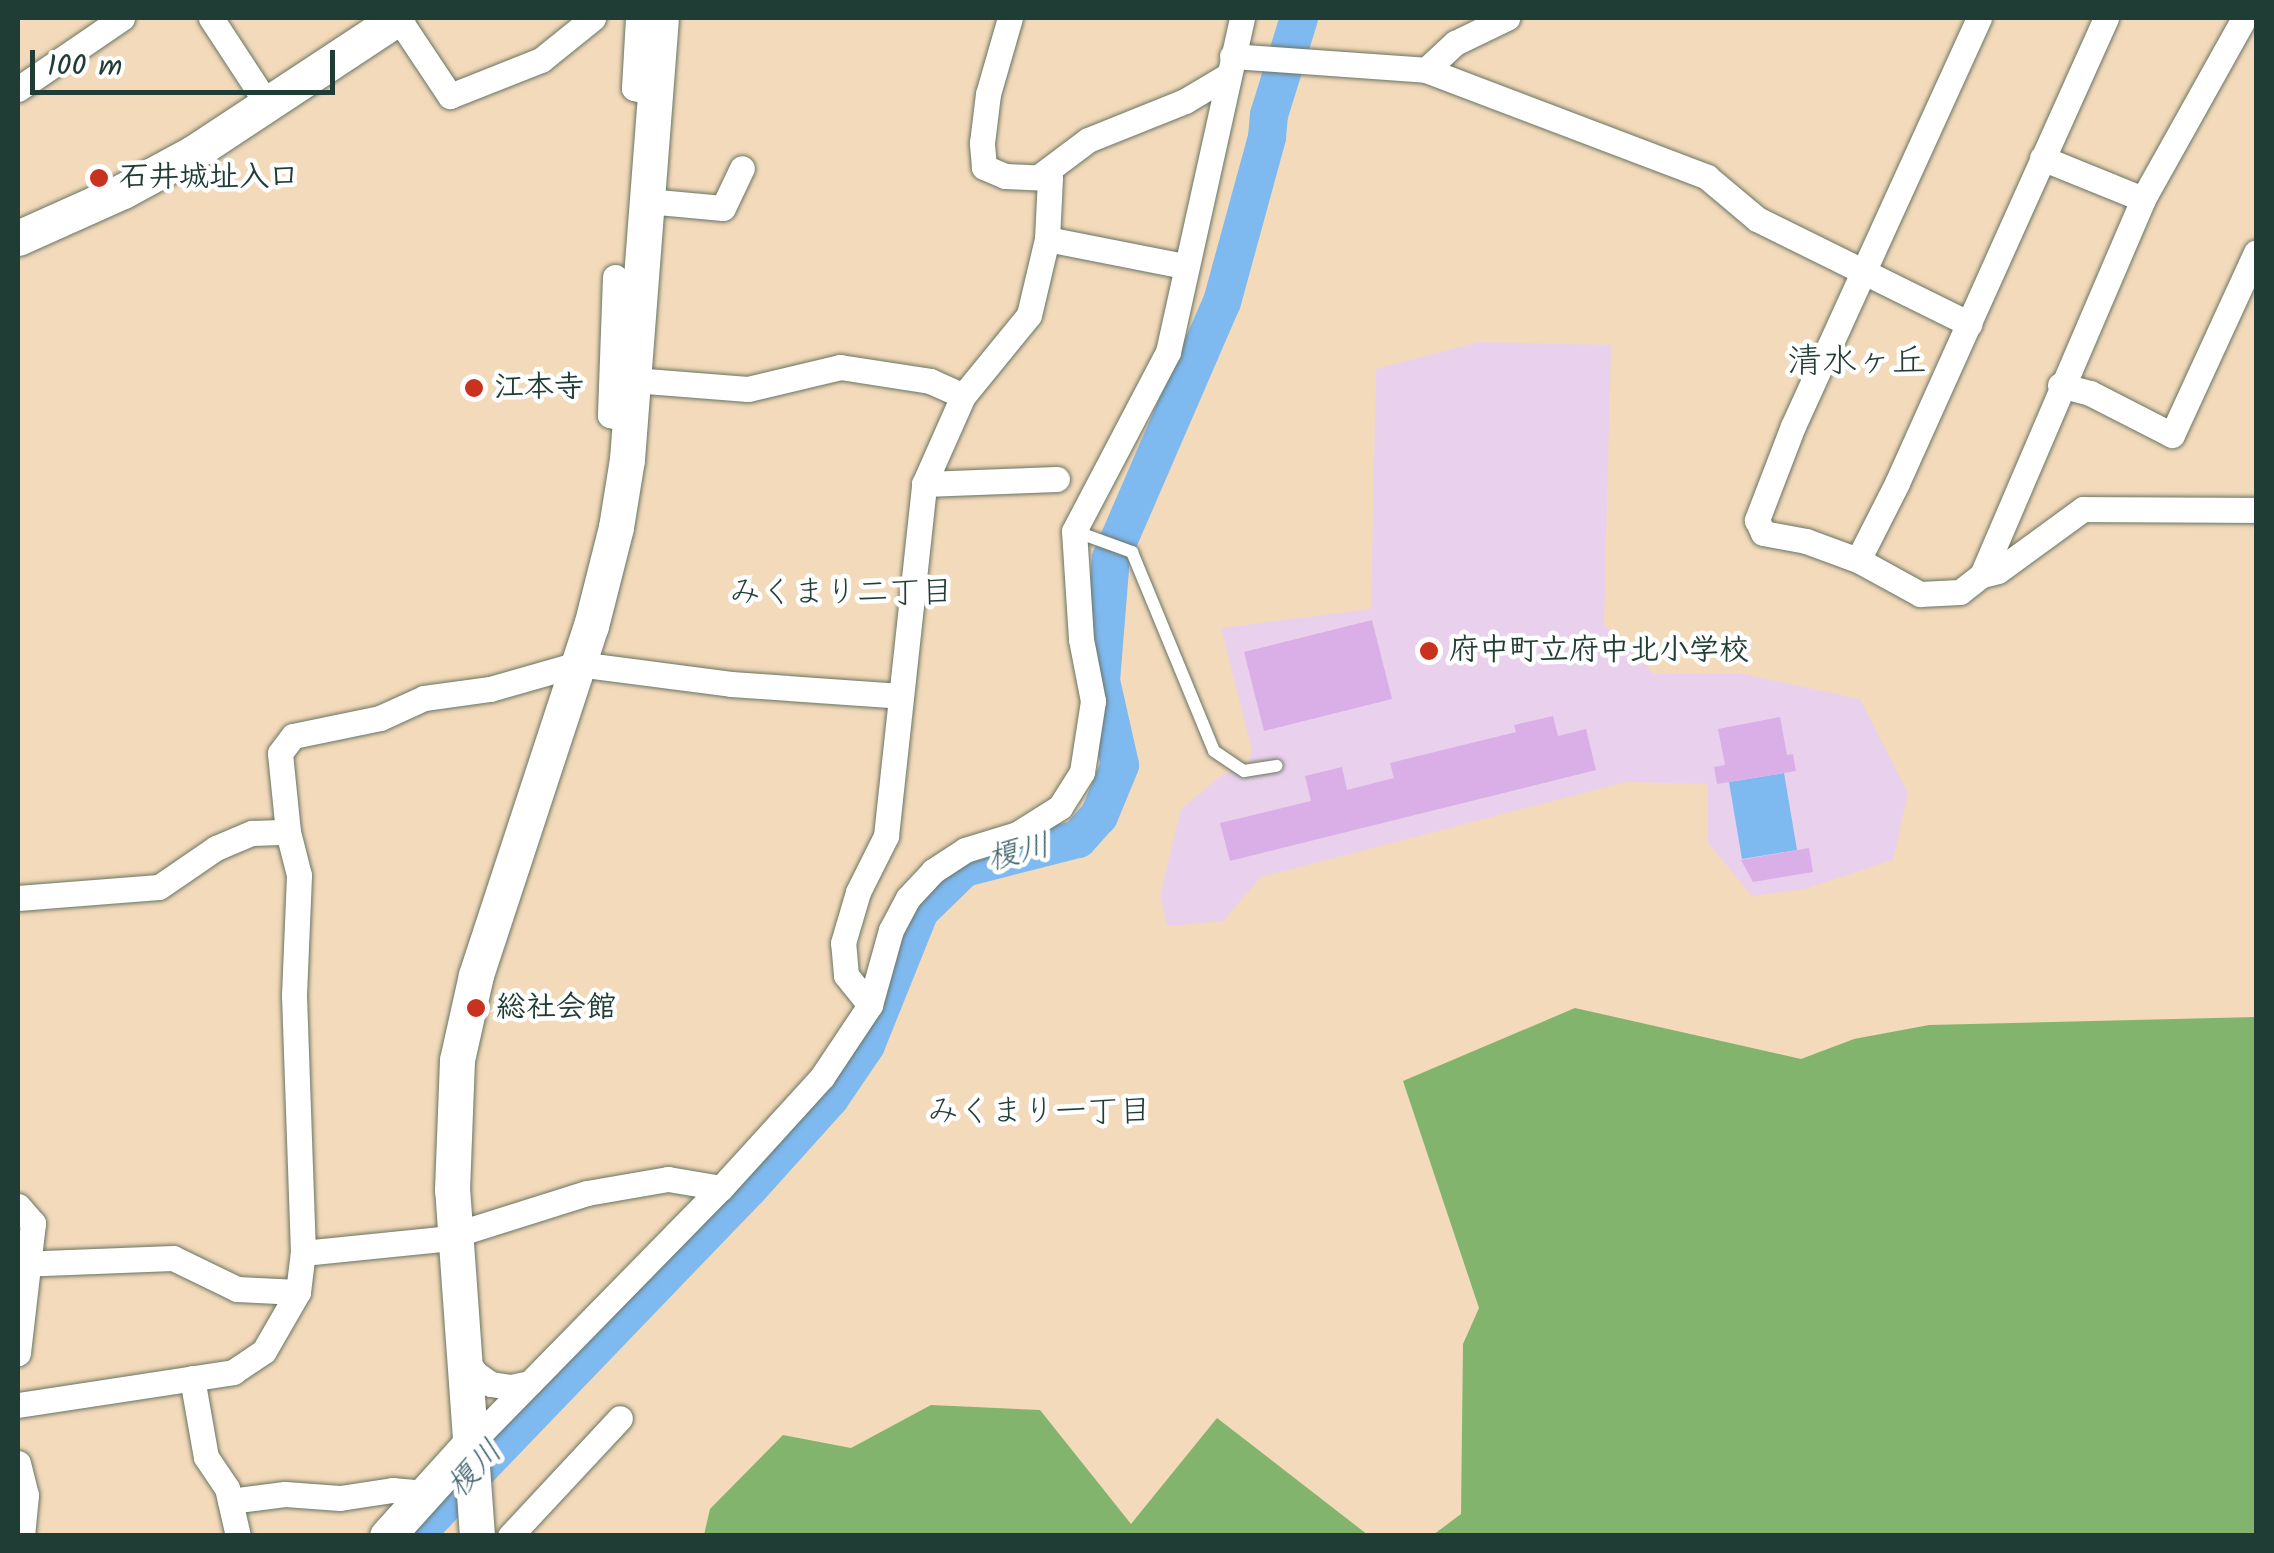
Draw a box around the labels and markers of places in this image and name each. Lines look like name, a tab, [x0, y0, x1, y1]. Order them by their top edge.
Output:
place label: 石井城址入口	[119, 160, 299, 196]
marker: 石井城址入口	[88, 167, 110, 189]
place label: 江本寺	[494, 370, 584, 406]
marker: 江本寺	[463, 377, 485, 399]
place label: 府中町立府中北小学校	[1449, 633, 1749, 669]
marker: 府中町立府中北小学校	[1418, 640, 1440, 662]
place label: 総社会館	[496, 990, 616, 1026]
marker: 総社会館	[465, 997, 487, 1019]

